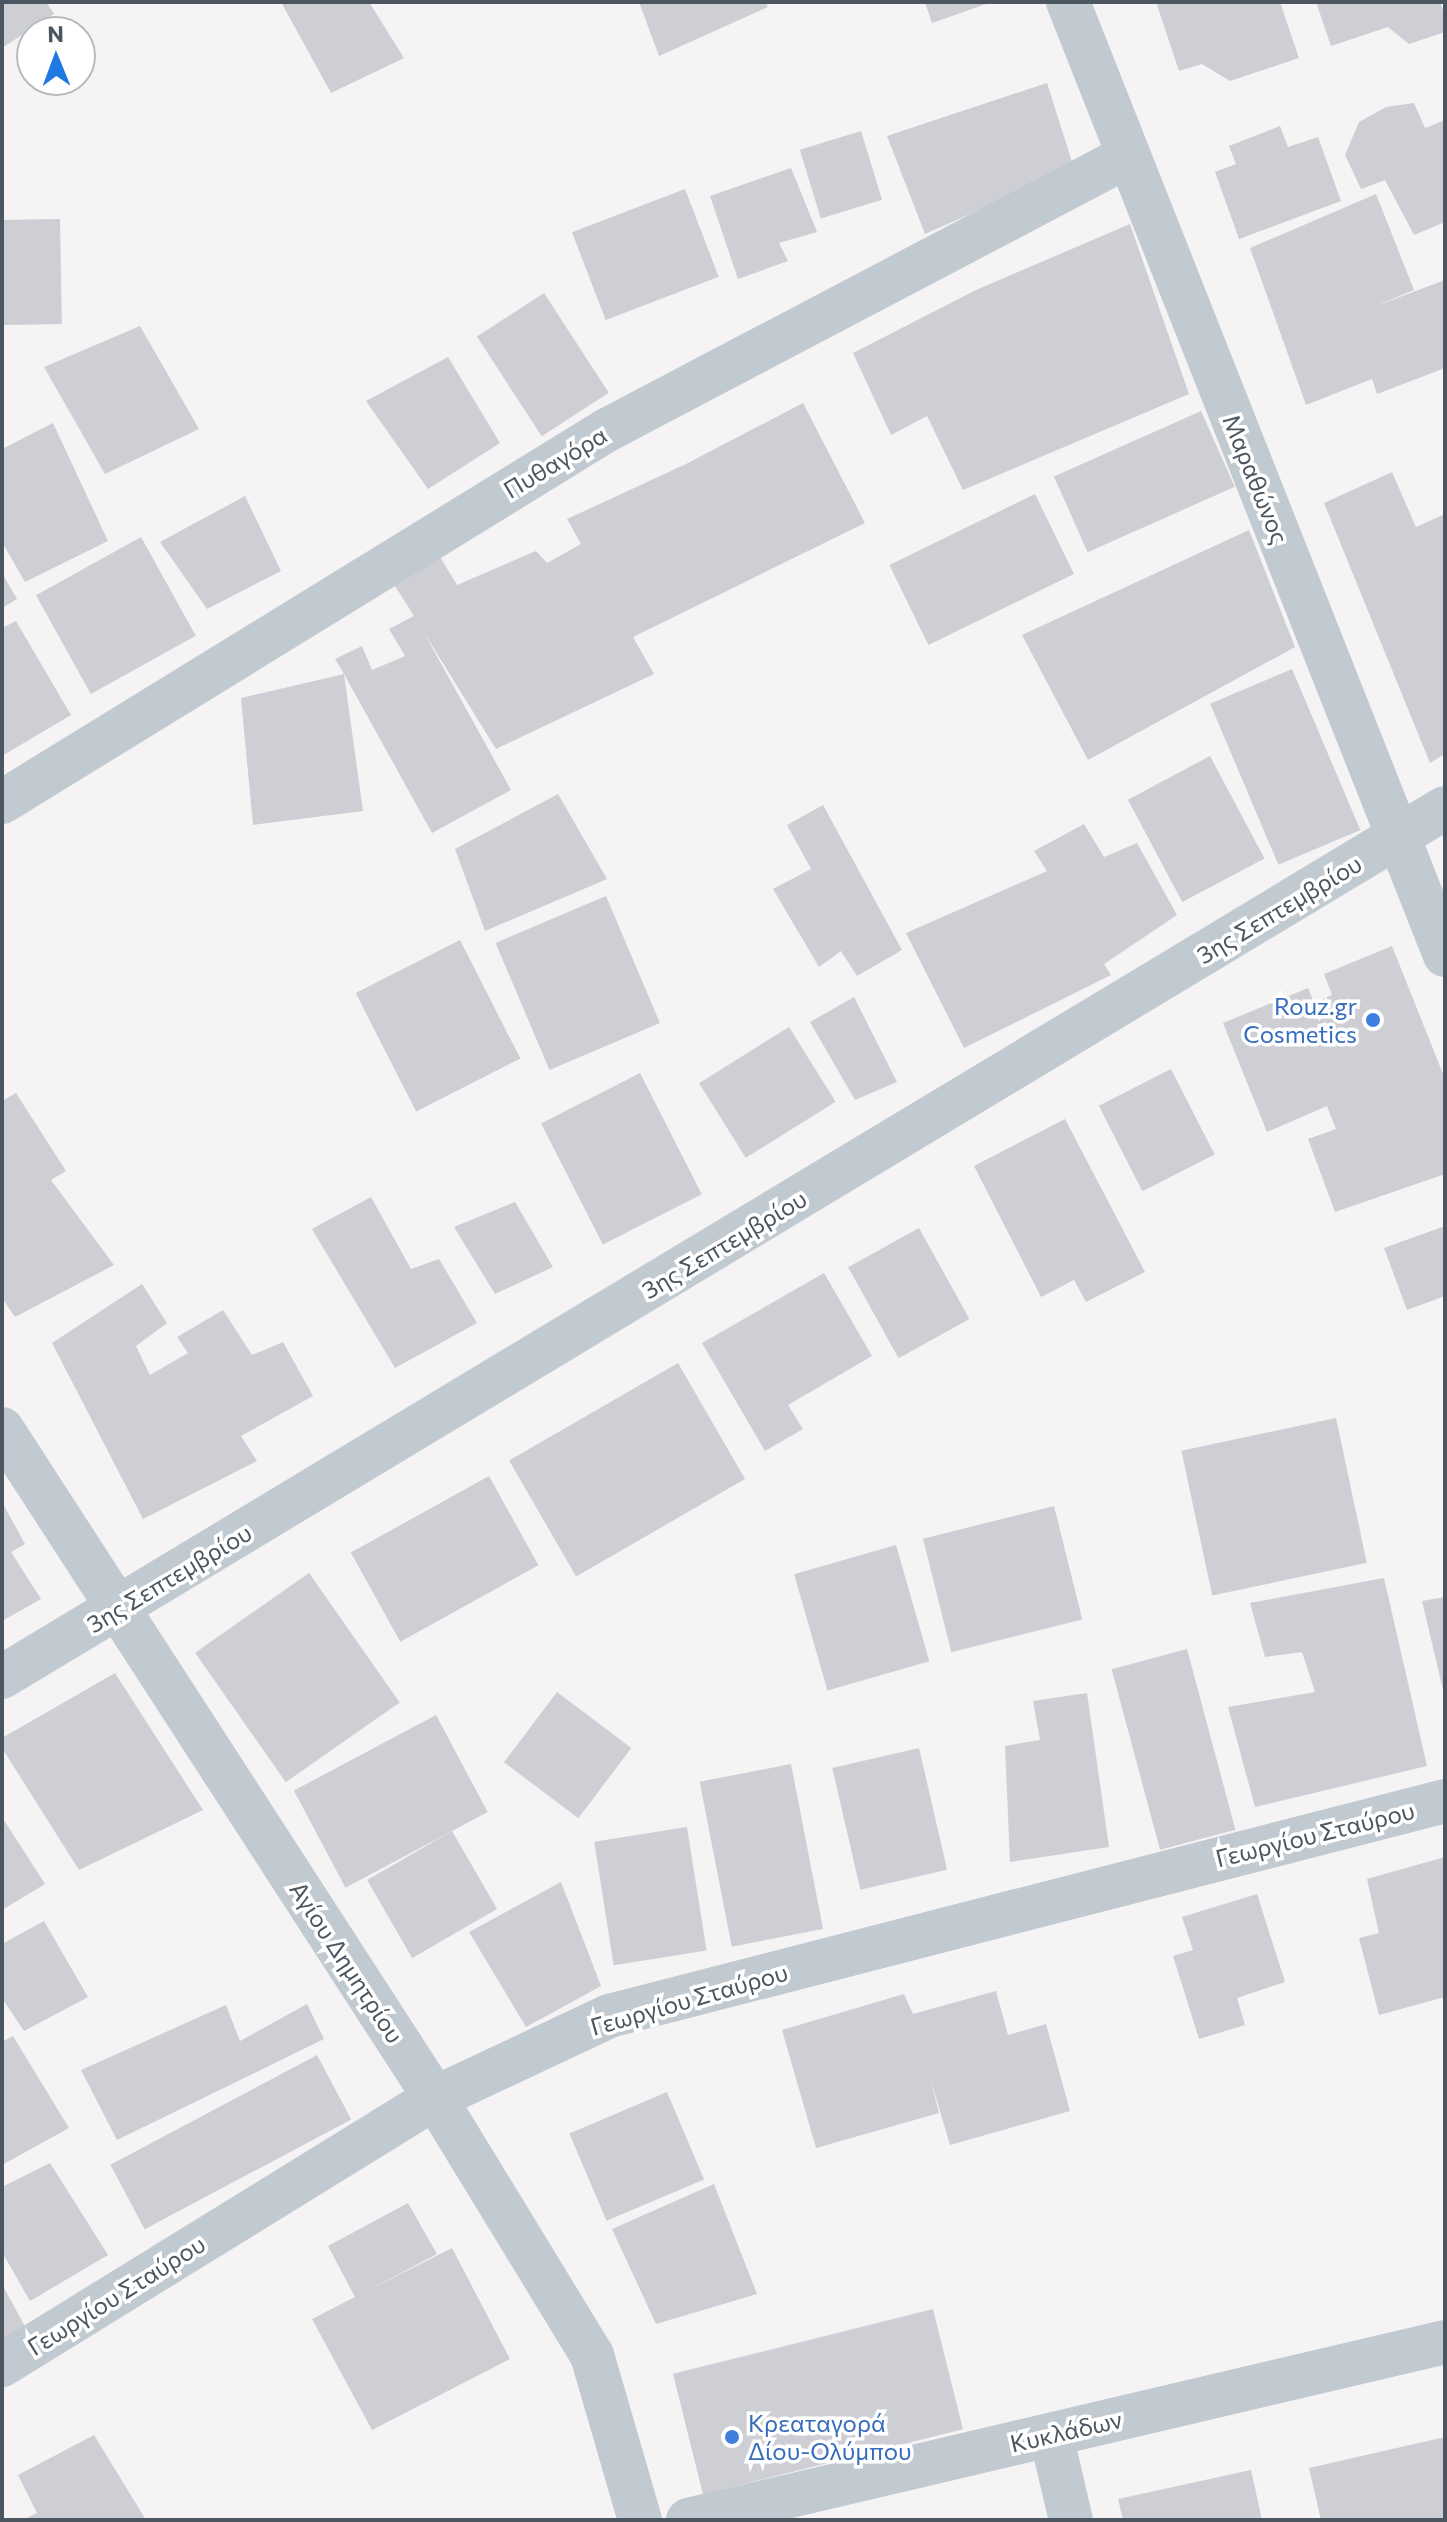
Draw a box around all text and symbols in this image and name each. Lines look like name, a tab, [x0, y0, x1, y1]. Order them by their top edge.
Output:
north arrow	[16, 16, 96, 96]
text: N	[47, 20, 64, 47]
street label: Μαραθώνος	[1217, 410, 1295, 548]
street label: Πυθαγόρα	[498, 420, 612, 504]
street label: 3ης Σεπτεμβρίου	[1191, 848, 1367, 970]
place label: Rouz.gr Cosmetics	[1243, 992, 1357, 1048]
marker: Rouz.gr Cosmetics	[1364, 1011, 1382, 1029]
street label: 3ης Σεπτεμβρίου	[636, 1183, 812, 1305]
street label: 3ης Σεπτεμβρίου	[81, 1517, 257, 1639]
street label: Γεωργίου Σταύρου	[1213, 1795, 1417, 1873]
street label: Αγίου Δημητρίου	[284, 1876, 410, 2048]
street label: Γεωργίου Σταύρου	[587, 1957, 791, 2041]
street label: Γεωργίου Σταύρου	[22, 2229, 210, 2361]
street label: Κυκλάδων	[1007, 2404, 1125, 2458]
place label: Κρεαταγορά Δίου-Ολύμπου	[748, 2409, 912, 2465]
marker: Κρεαταγορά Δίου-Ολύμπου	[723, 2428, 741, 2446]

